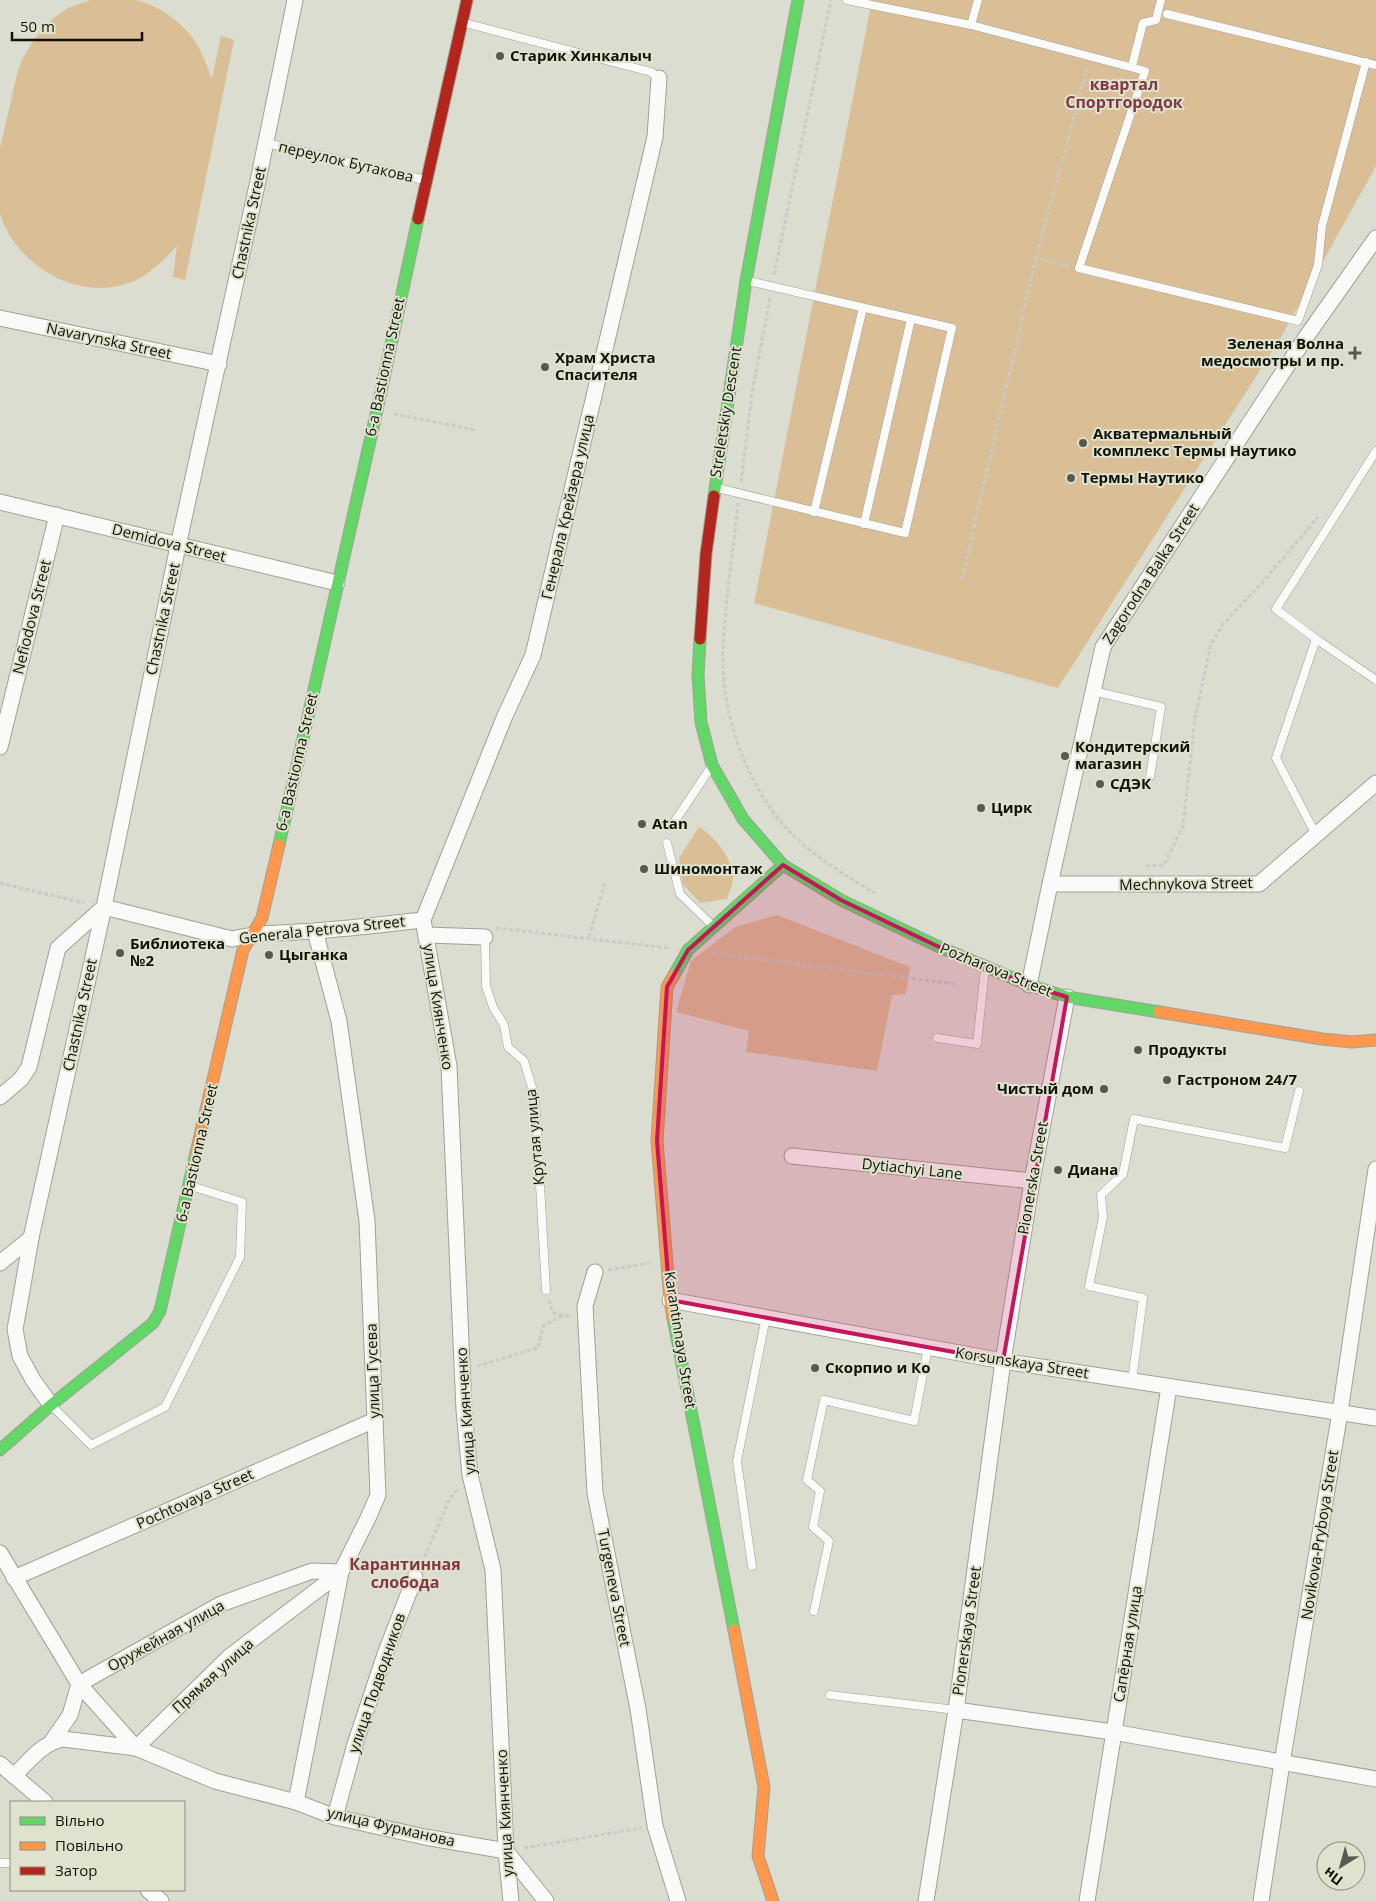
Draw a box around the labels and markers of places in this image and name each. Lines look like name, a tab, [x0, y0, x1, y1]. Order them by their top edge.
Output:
place label: Старик Хинкалыч	[510, 45, 652, 65]
marker: Старик Хинкалыч	[494, 50, 506, 62]
place label: Зеленая Волна медосмотры и пр.	[1201, 333, 1344, 370]
marker: Зеленая Волна медосмотры и пр.	[1348, 346, 1362, 360]
place label: Храм Христа Спасителя	[555, 347, 656, 384]
marker: Храм Христа Спасителя	[539, 361, 551, 373]
place label: Акватермальный комплекс Термы Наутико	[1093, 423, 1297, 460]
marker: Акватермальный комплекс Термы Наутико	[1077, 437, 1089, 449]
place label: Термы Наутико	[1081, 467, 1204, 487]
marker: Термы Наутико	[1065, 472, 1077, 484]
place label: Кондитерский магазин	[1075, 736, 1190, 773]
marker: Кондитерский магазин	[1059, 750, 1071, 762]
place label: СДЭК	[1110, 773, 1152, 793]
marker: СДЭК	[1094, 778, 1106, 790]
place label: Цирк	[991, 797, 1033, 817]
marker: Цирк	[975, 802, 987, 814]
place label: Atan	[652, 813, 688, 833]
marker: Atan	[636, 818, 648, 830]
place label: Шиномонтаж	[654, 858, 763, 878]
marker: Шиномонтаж	[638, 863, 650, 875]
place label: Библиотека №2	[130, 933, 225, 970]
place label: Цыганка	[279, 944, 348, 964]
marker: Библиотека №2	[114, 947, 126, 959]
marker: Цыганка	[263, 949, 275, 961]
place label: Продукты	[1148, 1039, 1227, 1059]
marker: Продукты	[1132, 1044, 1144, 1056]
place label: Гастроном 24/7	[1177, 1069, 1297, 1089]
marker: Гастроном 24/7	[1161, 1074, 1173, 1086]
place label: Чистый дом	[997, 1078, 1094, 1098]
marker: Чистый дом	[1098, 1083, 1110, 1095]
place label: Диана	[1068, 1159, 1118, 1179]
marker: Диана	[1052, 1164, 1064, 1176]
place label: Скорпио и Ко	[825, 1357, 930, 1377]
marker: Скорпио и Ко	[809, 1362, 821, 1374]

